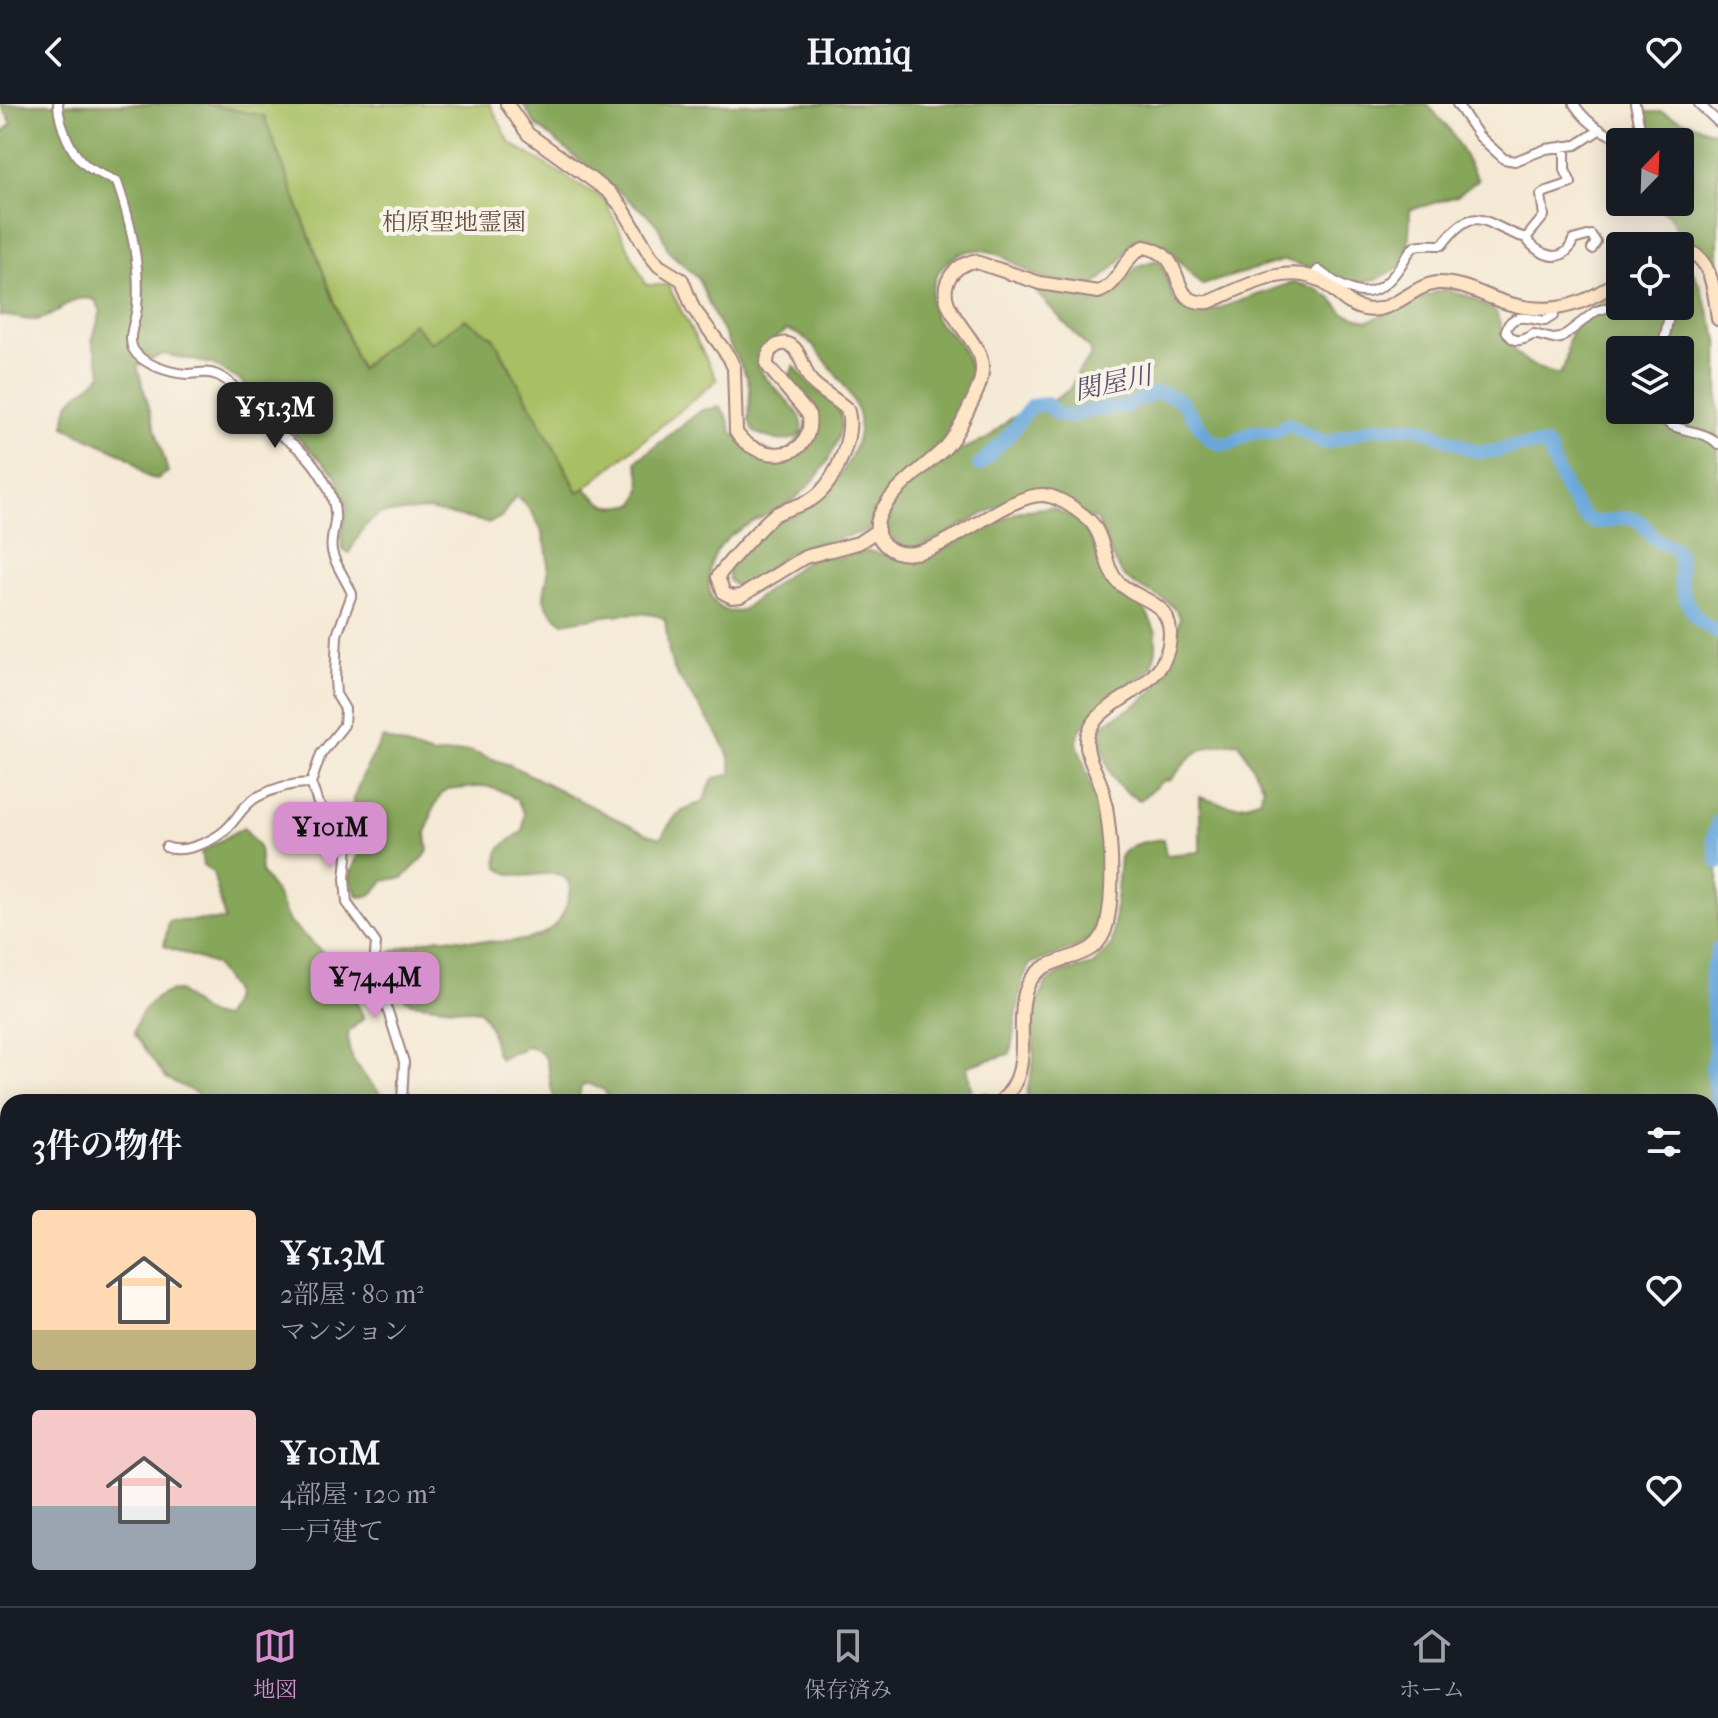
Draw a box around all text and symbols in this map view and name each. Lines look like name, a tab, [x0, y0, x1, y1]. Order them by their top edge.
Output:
icon: back	[32, 30, 76, 74]
icon: heart	[1642, 30, 1686, 74]
text: Homiq	[806, 31, 912, 73]
north arrow	[1606, 128, 1694, 216]
map controls	[1606, 128, 1694, 424]
park label: 柏原聖地霊園	[382, 208, 526, 236]
button: locate	[1606, 232, 1694, 320]
button: layers	[1606, 336, 1694, 424]
water label: 関屋川	[1072, 359, 1157, 406]
pin: ¥51.3M	[210, 382, 340, 450]
text: ¥51.3M	[235, 392, 315, 423]
pin: ¥101M	[274, 802, 386, 870]
text: ¥101M	[292, 812, 368, 843]
pin: ¥74.4M	[310, 952, 440, 1020]
text: ¥74.4M	[329, 962, 421, 993]
icon: filters	[1642, 1120, 1686, 1164]
text: 3件の物件	[32, 1126, 182, 1166]
text: ¥51.3M	[280, 1233, 385, 1273]
icon: home	[96, 1242, 192, 1338]
icon: heart	[1642, 1268, 1686, 1312]
text: 2部屋 · 80 m²	[280, 1279, 424, 1310]
text: マンション	[280, 1316, 409, 1347]
text: ¥101M	[280, 1433, 380, 1473]
icon: home	[96, 1442, 192, 1538]
icon: heart	[1642, 1468, 1686, 1512]
text: 4部屋 · 120 m²	[280, 1479, 435, 1510]
text: 一戸建て	[280, 1516, 384, 1547]
tab: 地図	[253, 1624, 297, 1703]
tab: 保存済み	[804, 1624, 892, 1703]
tab: ホーム	[1399, 1624, 1465, 1703]

